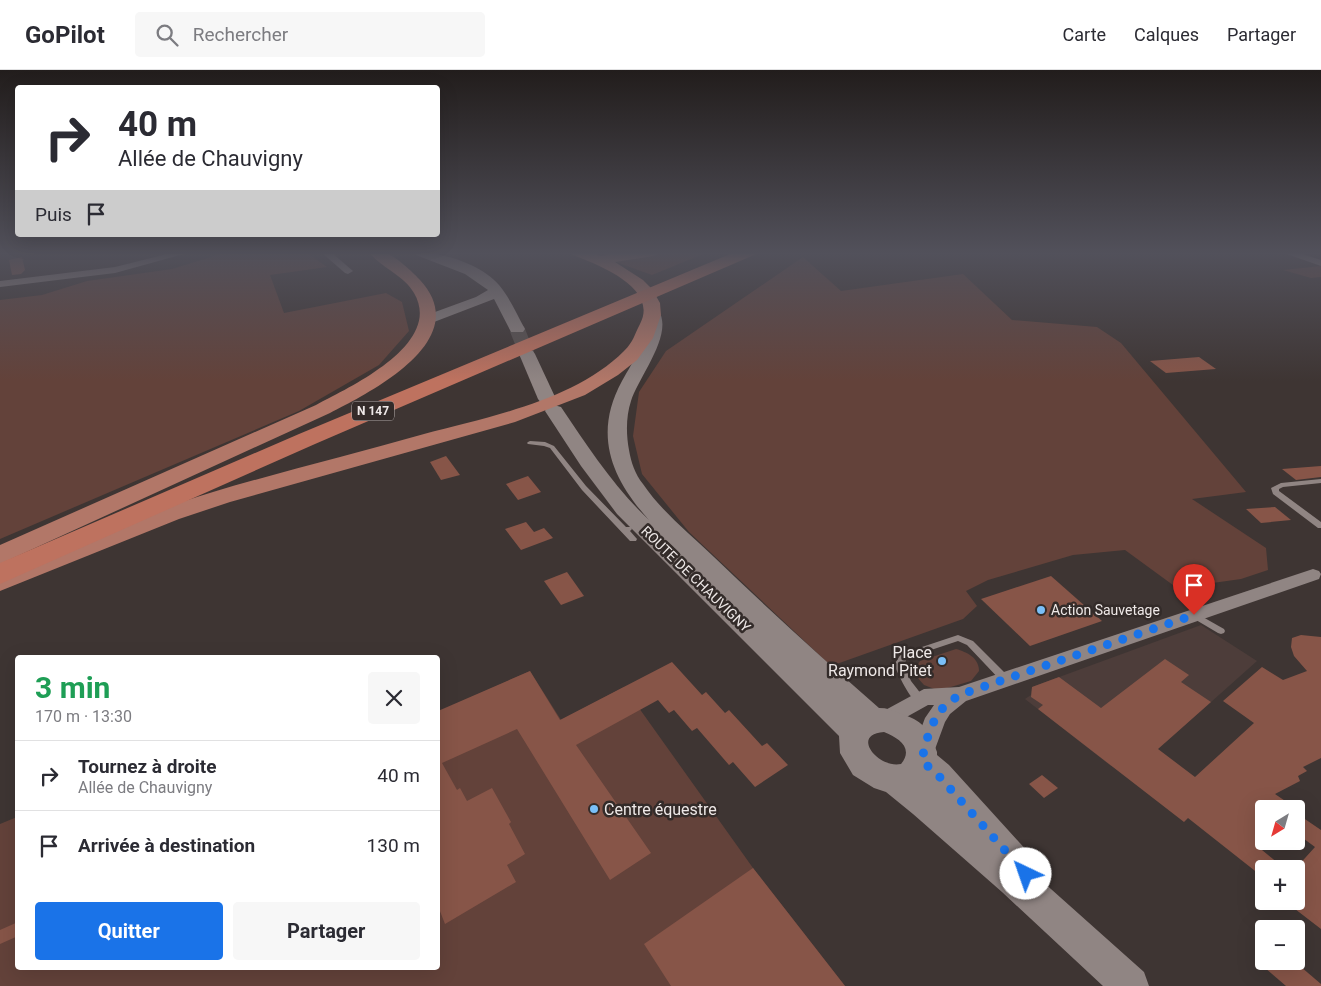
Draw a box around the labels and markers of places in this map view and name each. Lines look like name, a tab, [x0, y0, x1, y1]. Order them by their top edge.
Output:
pin	[1173, 564, 1215, 615]
place label: Action Sauvetage	[1051, 602, 1160, 618]
marker: Action Sauvetage	[1035, 604, 1047, 616]
place label: Place Raymond Pitet	[828, 643, 932, 680]
marker: Place Raymond Pitet	[936, 655, 948, 667]
place label: Centre équestre	[604, 800, 717, 819]
marker: Centre équestre	[588, 803, 600, 815]

